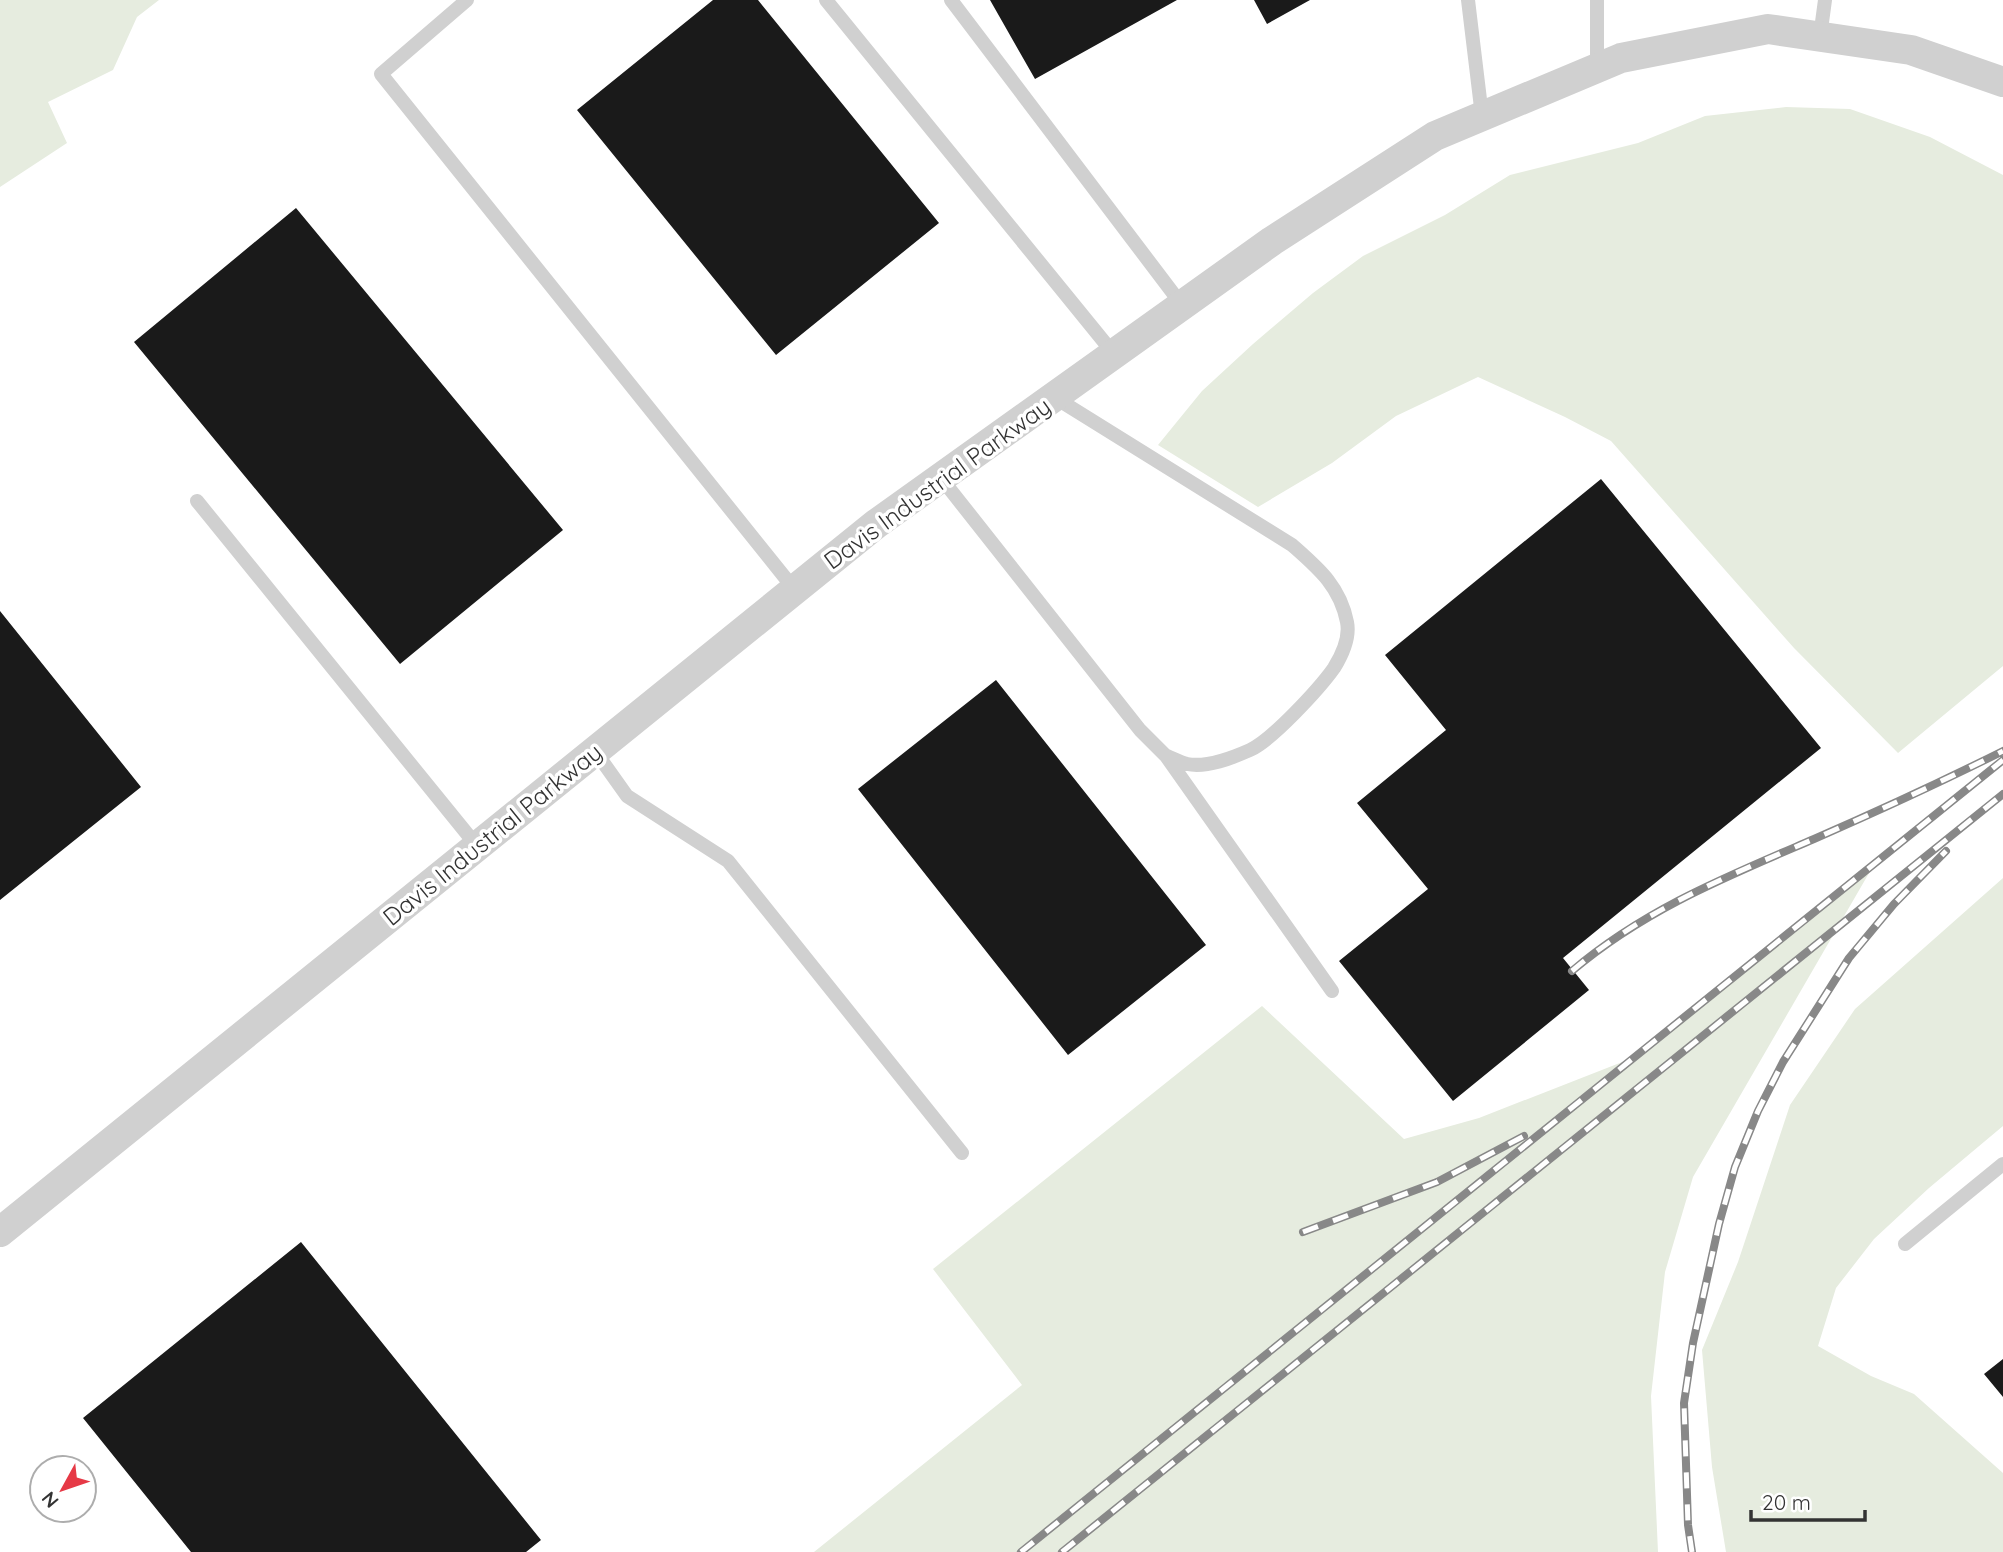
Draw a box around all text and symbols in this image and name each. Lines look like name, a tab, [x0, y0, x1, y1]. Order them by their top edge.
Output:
street label: Davis Industrial Parkway	[818, 391, 1056, 575]
street label: Davis Industrial Parkway	[376, 736, 608, 932]
north arrow	[28, 1454, 98, 1524]
scale bar	[1751, 1478, 1865, 1522]
text: N	[36, 1487, 64, 1513]
text: 20 m	[1762, 1489, 1811, 1515]

